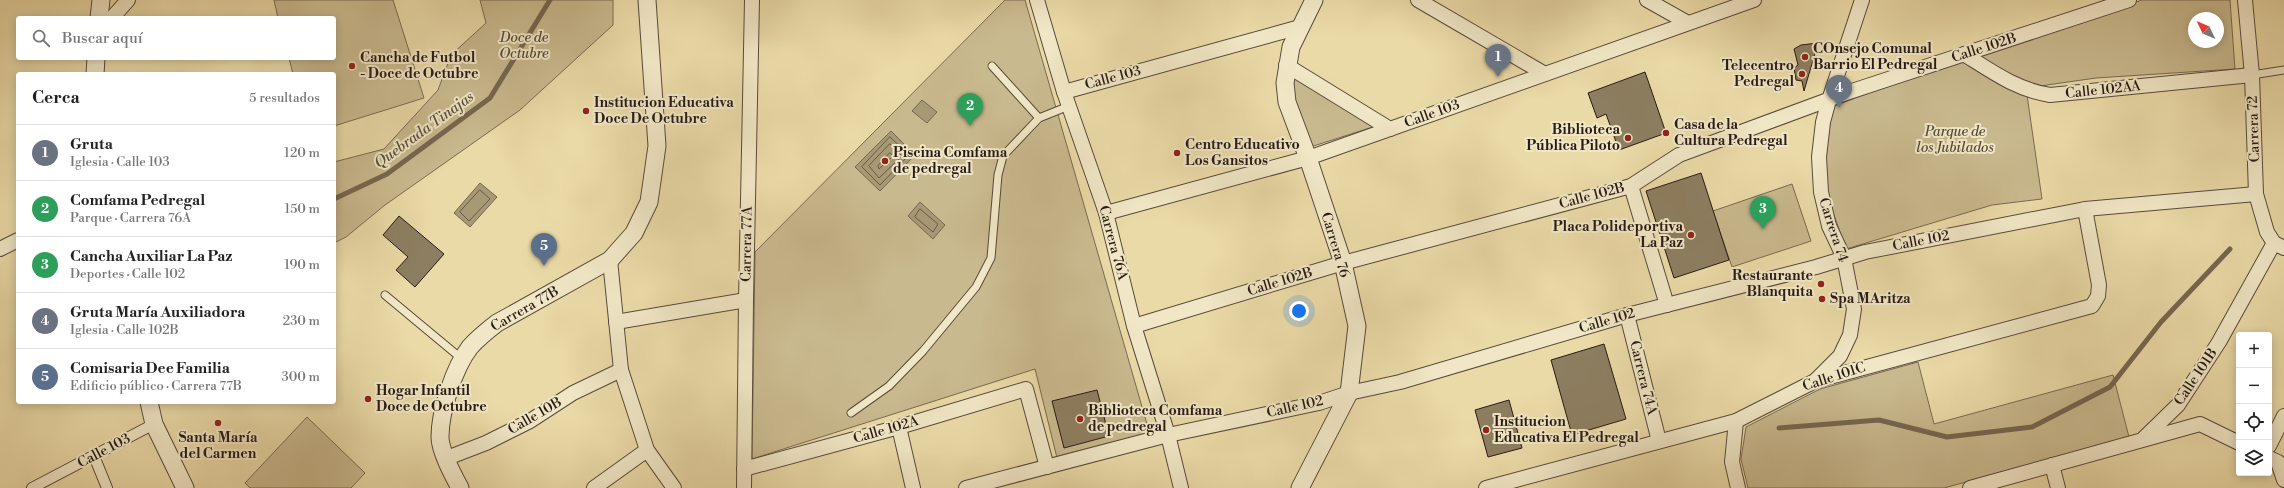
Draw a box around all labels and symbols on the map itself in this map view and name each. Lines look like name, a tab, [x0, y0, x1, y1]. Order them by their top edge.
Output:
north arrow	[2188, 12, 2224, 48]
park label: Doce de Octubre	[499, 29, 549, 63]
street label: Calle 102B	[1949, 29, 2019, 67]
place label: COnsejo Comunal Barrio El Pedregal	[1813, 40, 1938, 74]
pin: 1	[1485, 44, 1511, 77]
place label: Cancha de Futbol - Doce de Octubre	[360, 49, 479, 83]
marker: COnsejo Comunal Barrio El Pedregal	[1800, 52, 1810, 62]
place label: Telecentro Pedregal	[1722, 57, 1794, 91]
marker: Cancha de Futbol - Doce de Octubre	[347, 61, 357, 71]
street label: Calle 103	[1083, 62, 1143, 94]
marker: Telecentro Pedregal	[1797, 69, 1807, 79]
pin: 4	[1826, 75, 1852, 108]
street label: Calle 102AA	[2064, 77, 2142, 103]
water label: Quebrada Tinajas	[370, 87, 478, 173]
pin: 2	[957, 93, 983, 126]
place label: Institucion Educativa Doce De Octubre	[594, 94, 734, 128]
street label: Carrera 72	[2244, 95, 2264, 163]
street label: Calle 103	[1402, 96, 1462, 132]
marker: Institucion Educativa Doce De Octubre	[581, 106, 591, 116]
place label: Casa de la Cultura Pedregal	[1674, 116, 1788, 150]
place label: Biblioteca Pública Piloto	[1526, 121, 1620, 155]
park label: Parque de los Jubilados	[1916, 123, 1994, 157]
marker: Casa de la Cultura Pedregal	[1661, 128, 1671, 138]
marker: Biblioteca Pública Piloto	[1623, 133, 1633, 143]
place label: Centro Educativo Los Gansitos	[1185, 136, 1300, 170]
place label: Piscina Comfama de pedregal	[893, 144, 1008, 178]
marker: Centro Educativo Los Gansitos	[1172, 148, 1182, 158]
marker: Piscina Comfama de pedregal	[880, 156, 890, 166]
street label: Calle 102B	[1557, 179, 1627, 213]
pin: 3	[1750, 196, 1776, 229]
street label: Carrera 74	[1814, 196, 1852, 264]
street label: Carrera 76A	[1094, 204, 1132, 283]
street label: Carrera 77A	[737, 206, 757, 282]
street label: Carrera 76	[1317, 210, 1354, 280]
place label: Placa Polideportiva La Paz	[1553, 218, 1683, 252]
street label: Calle 102	[1891, 227, 1951, 255]
marker: Placa Polideportiva La Paz	[1686, 230, 1696, 240]
pin: 5	[531, 233, 557, 266]
street label: Calle 102B	[1245, 264, 1315, 300]
place label: Restaurante Blanquita	[1732, 267, 1813, 301]
marker: Restaurante Blanquita	[1816, 279, 1826, 289]
street label: Carrera 77B	[488, 282, 562, 336]
place label: Spa MAritza	[1830, 290, 1911, 308]
marker: Spa MAritza	[1817, 294, 1827, 304]
your location	[1289, 301, 1309, 321]
street label: Calle 102	[1577, 304, 1637, 338]
street label: Carrera 74A	[1625, 339, 1661, 418]
street label: Calle 101B	[2170, 345, 2222, 409]
street label: Calle 101C	[1800, 358, 1868, 396]
place label: Hogar Infantil Doce de Octubre	[376, 382, 487, 416]
street label: Calle 102	[1265, 392, 1325, 422]
street label: Calle 10B	[505, 393, 565, 439]
marker: Hogar Infantil Doce de Octubre	[363, 394, 373, 404]
place label: Biblioteca Comfama de pedregal	[1088, 402, 1223, 436]
street label: Calle 102A	[851, 412, 921, 448]
place label: Institucion Educativa El Pedregal	[1494, 413, 1639, 447]
marker: Biblioteca Comfama de pedregal	[1075, 414, 1085, 424]
marker: Santa María del Carmen	[213, 418, 223, 428]
marker: Institucion Educativa El Pedregal	[1481, 425, 1491, 435]
street label: Calle 103	[74, 429, 134, 472]
place label: Santa María del Carmen	[178, 429, 258, 463]

